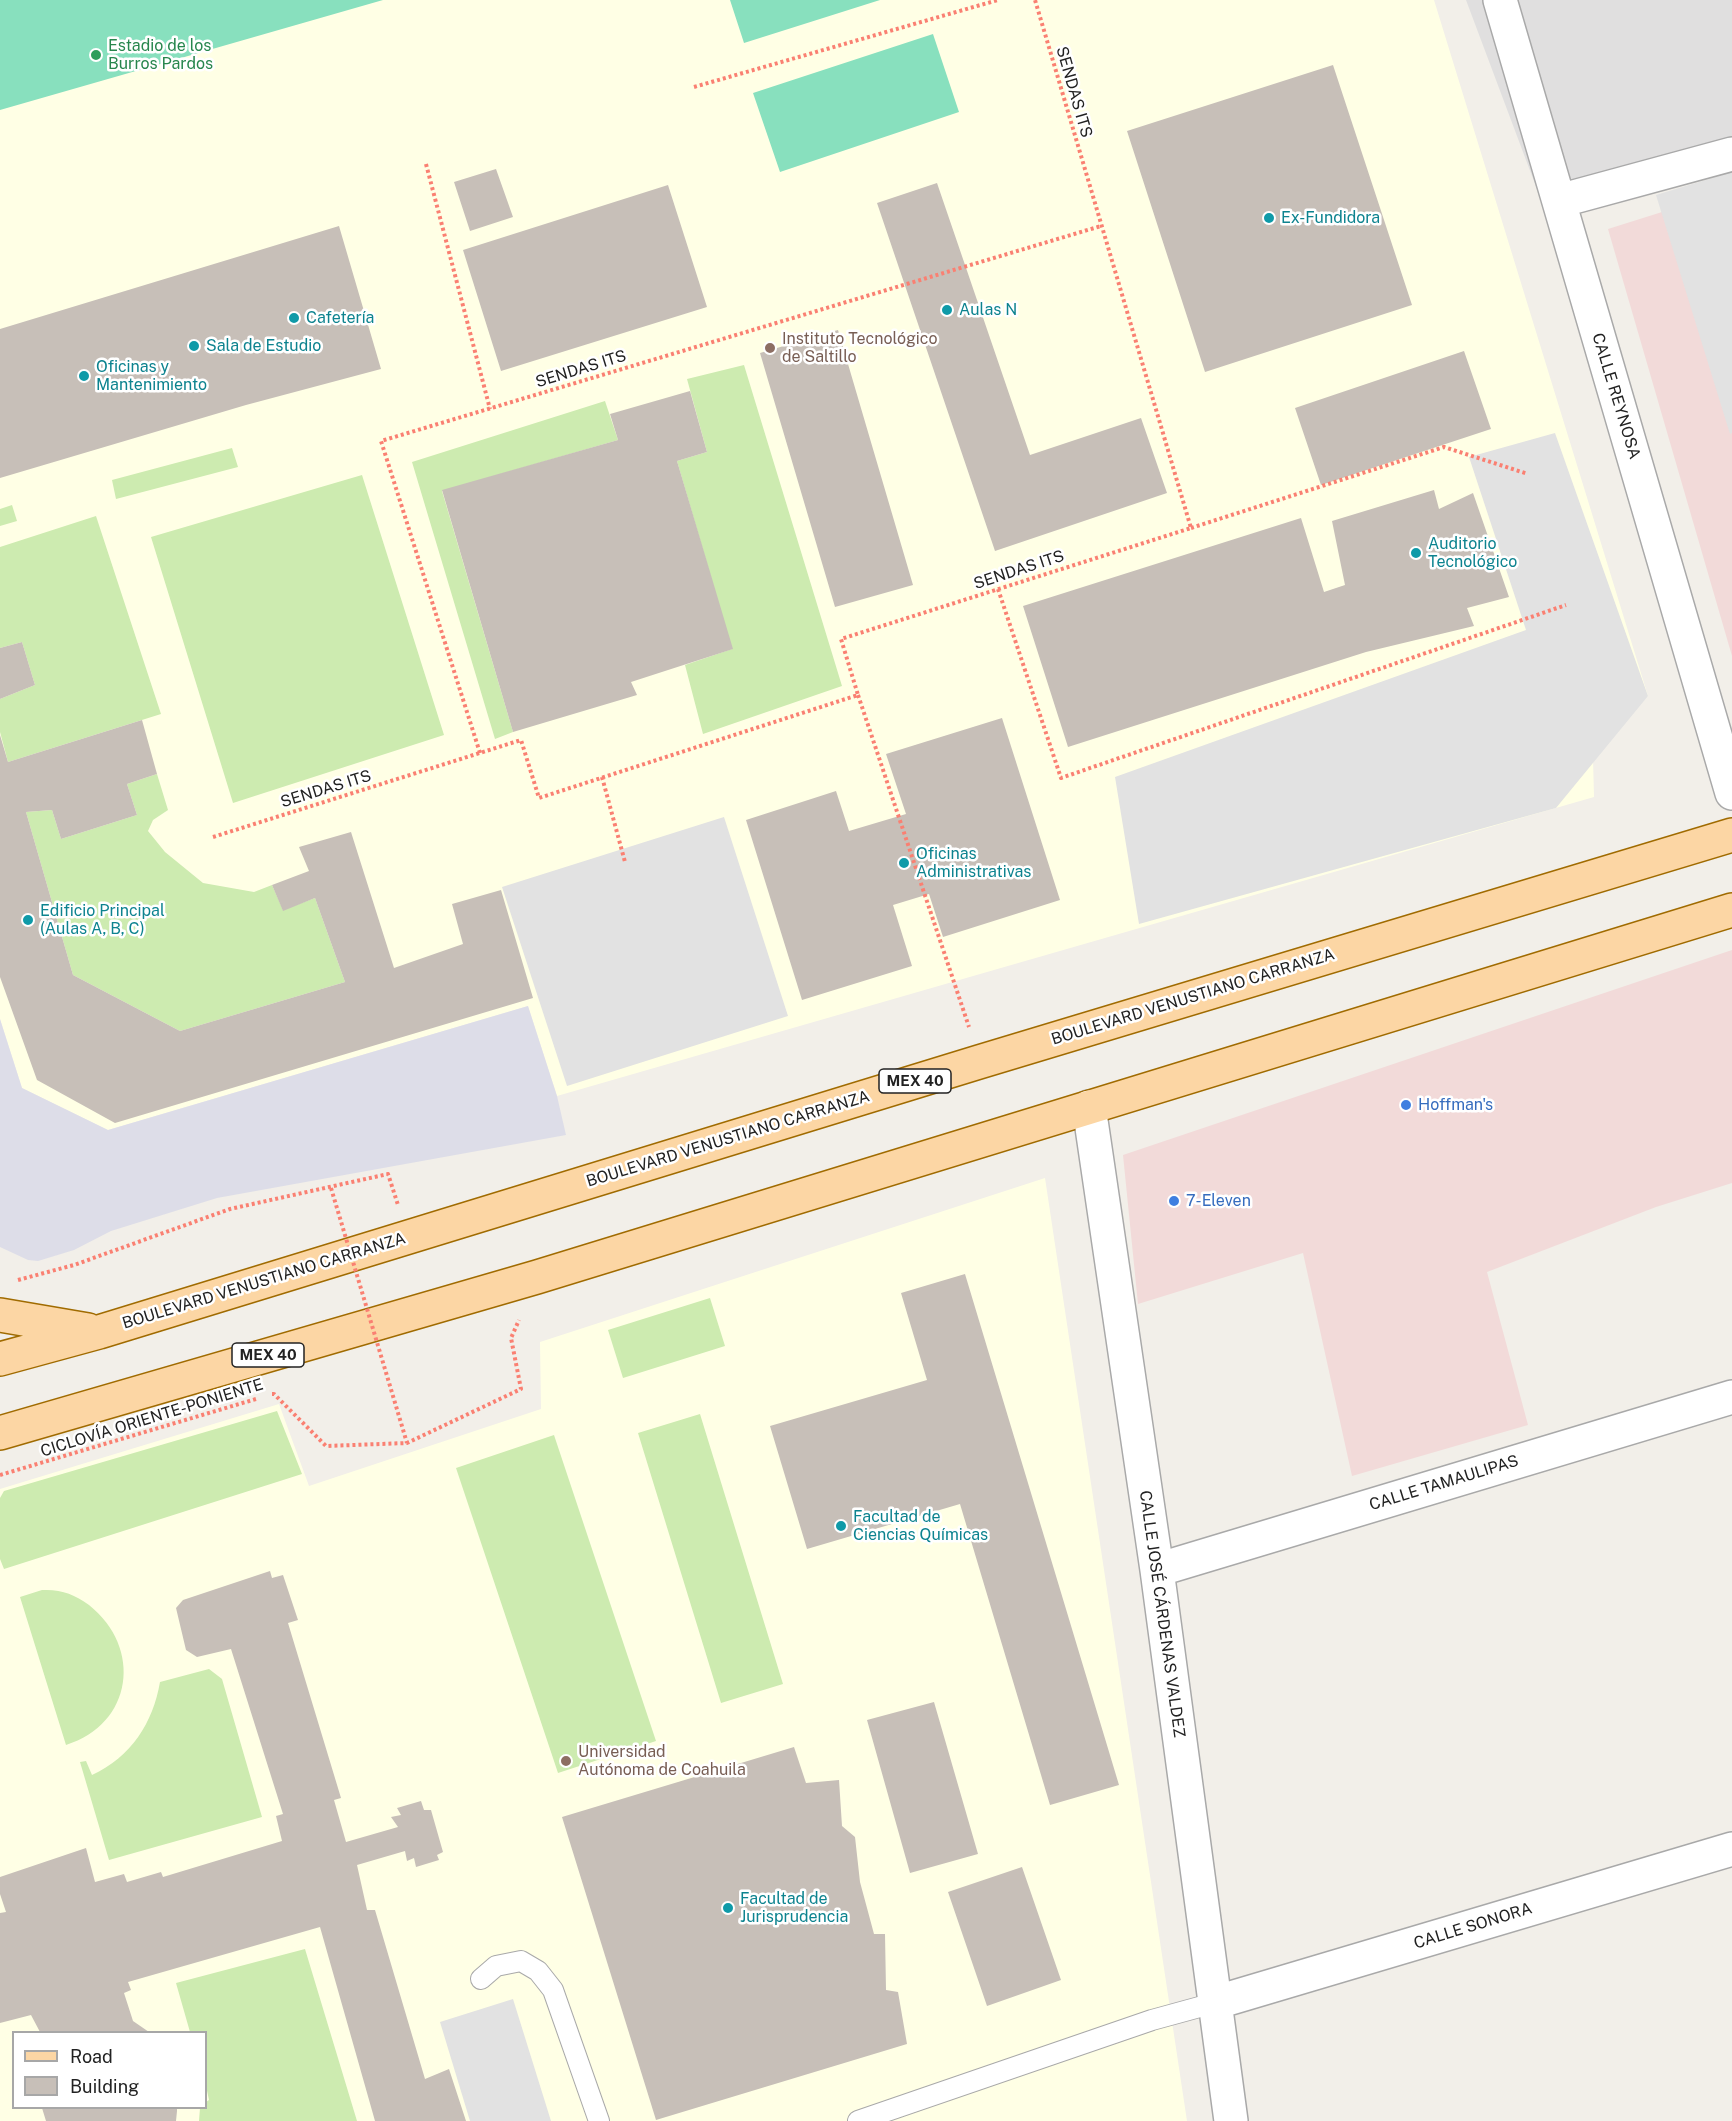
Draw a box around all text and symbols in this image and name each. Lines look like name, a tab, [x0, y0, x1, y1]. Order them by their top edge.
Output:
place label: Estadio de los Burros Pardos	[108, 36, 213, 74]
street label: SENDAS ITS	[1052, 44, 1096, 140]
marker: Estadio de los Burros Pardos	[89, 48, 103, 62]
place label: Ex-Fundidora	[1281, 208, 1380, 228]
marker: Ex-Fundidora	[1262, 211, 1276, 225]
place label: Aulas N	[959, 300, 1017, 320]
marker: Aulas N	[940, 303, 954, 317]
place label: Cafetería	[306, 308, 374, 328]
marker: Cafetería	[287, 311, 301, 325]
place label: Instituto Tecnológico de Saltillo	[782, 329, 938, 367]
street label: CALLE REYNOSA	[1588, 331, 1644, 461]
place label: Sala de Estudio	[206, 336, 321, 356]
marker: Sala de Estudio	[187, 339, 201, 353]
marker: Instituto Tecnológico de Saltillo	[763, 341, 777, 355]
street label: SENDAS ITS	[533, 346, 629, 392]
place label: Oficinas y Mantenimiento	[96, 357, 207, 395]
marker: Oficinas y Mantenimiento	[77, 369, 91, 383]
place label: Auditorio Tecnológico	[1428, 534, 1517, 572]
street label: SENDAS ITS	[971, 546, 1067, 594]
marker: Auditorio Tecnológico	[1409, 546, 1423, 560]
street label: SENDAS ITS	[278, 766, 374, 812]
place label: Oficinas Administrativas	[916, 844, 1031, 882]
marker: Oficinas Administrativas	[897, 856, 911, 870]
place label: Edificio Principal (Aulas A, B, C)	[40, 901, 165, 939]
marker: Edificio Principal (Aulas A, B, C)	[21, 913, 35, 927]
street label: BOULEVARD VENUSTIANO CARRANZA	[1049, 945, 1337, 1049]
road number: MEX 40	[879, 1069, 951, 1093]
street label: BOULEVARD VENUSTIANO CARRANZA	[584, 1087, 872, 1191]
place label: Hoffman's	[1418, 1095, 1493, 1115]
marker: Hoffman's	[1399, 1098, 1413, 1112]
place label: 7-Eleven	[1186, 1191, 1251, 1211]
marker: 7-Eleven	[1167, 1194, 1181, 1208]
street label: BOULEVARD VENUSTIANO CARRANZA	[120, 1229, 408, 1333]
road number: MEX 40	[232, 1343, 304, 1367]
street label: CICLOVÍA ORIENTE-PONIENTE	[38, 1375, 266, 1461]
street label: CALLE TAMAULIPAS	[1367, 1451, 1521, 1515]
street label: CALLE JOSÉ CÁRDENAS VALDEZ	[1135, 1489, 1189, 1739]
place label: Facultad de Ciencias Químicas	[853, 1507, 988, 1545]
marker: Facultad de Ciencias Químicas	[834, 1519, 848, 1533]
place label: Universidad Autónoma de Coahuila	[578, 1742, 746, 1780]
marker: Universidad Autónoma de Coahuila	[559, 1754, 573, 1768]
place label: Facultad de Jurisprudencia	[740, 1889, 848, 1927]
street label: CALLE SONORA	[1411, 1899, 1535, 1953]
marker: Facultad de Jurisprudencia	[721, 1901, 735, 1915]
legend	[12, 2031, 207, 2109]
text: Road	[70, 2046, 113, 2067]
text: Building	[70, 2076, 139, 2097]

